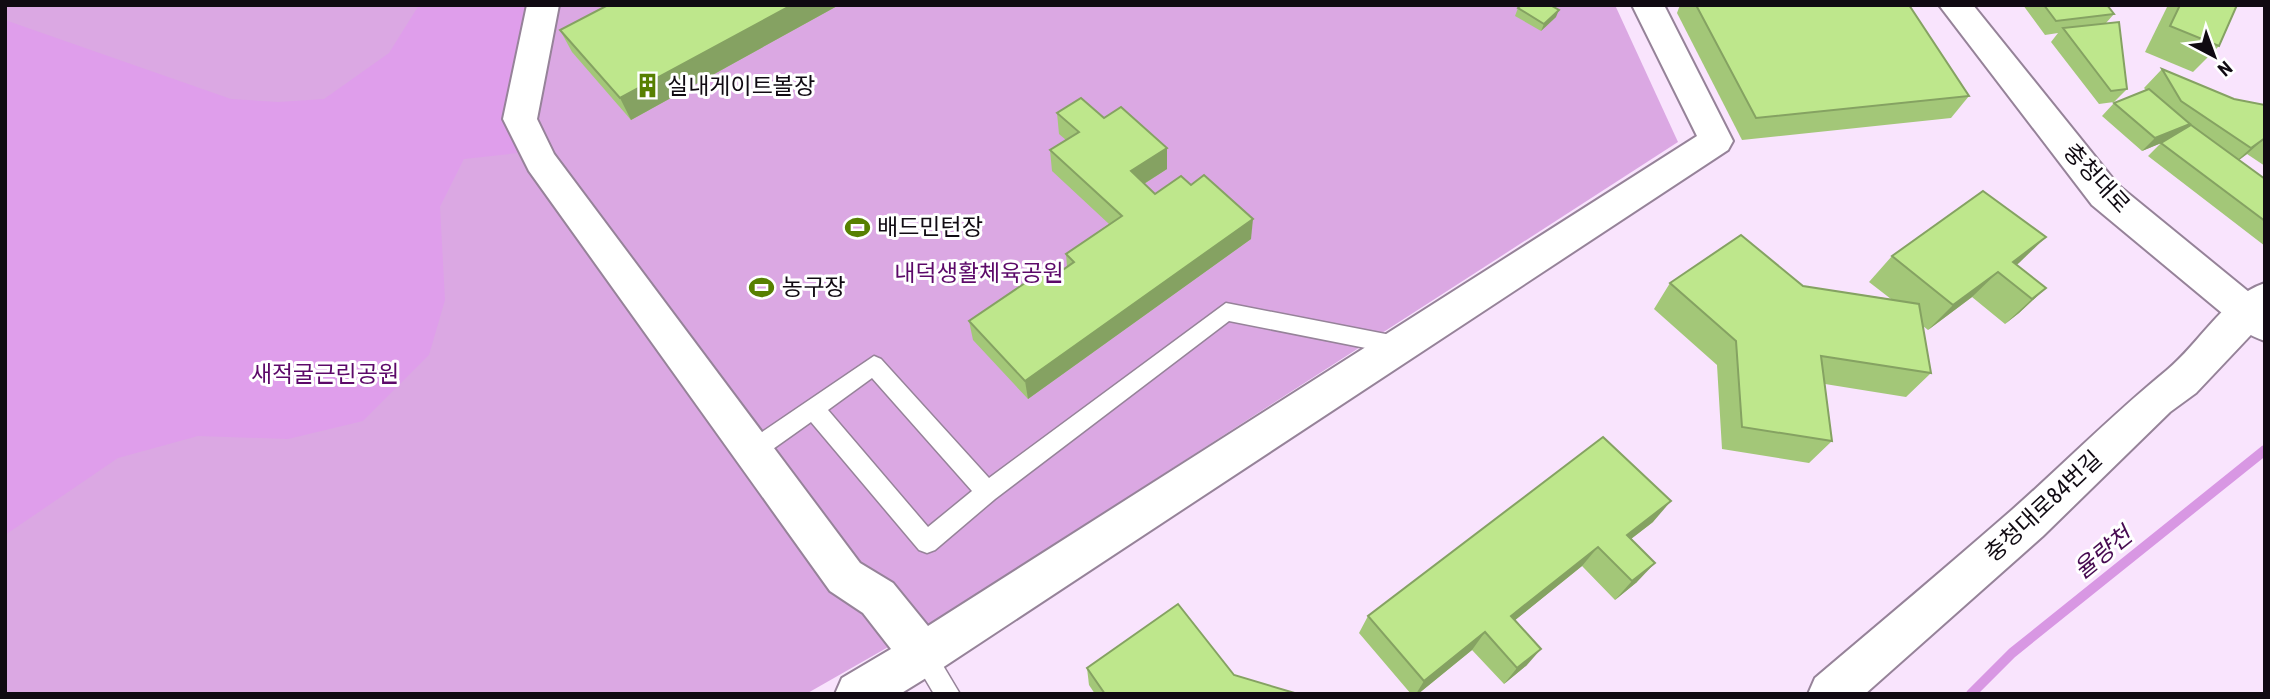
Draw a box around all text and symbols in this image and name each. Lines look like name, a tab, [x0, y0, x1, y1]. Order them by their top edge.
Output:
north arrow	[2179, 21, 2249, 91]
text: N	[2213, 56, 2237, 81]
building icon: 실내게이트볼장	[633, 72, 661, 100]
place label: 실내게이트볼장	[667, 73, 815, 100]
street label: 충청대로	[2058, 138, 2135, 218]
sports icon: 배드민턴장	[843, 213, 871, 241]
place label: 배드민턴장	[877, 214, 983, 241]
park label: 내덕생활체육공원	[894, 260, 1064, 287]
sports icon: 농구장	[748, 273, 776, 301]
place label: 농구장	[782, 274, 845, 301]
park label: 새적굴근린공원	[251, 361, 399, 388]
street label: 충청대로84번길	[1979, 445, 2107, 567]
water label: 율량천	[2068, 519, 2140, 585]

